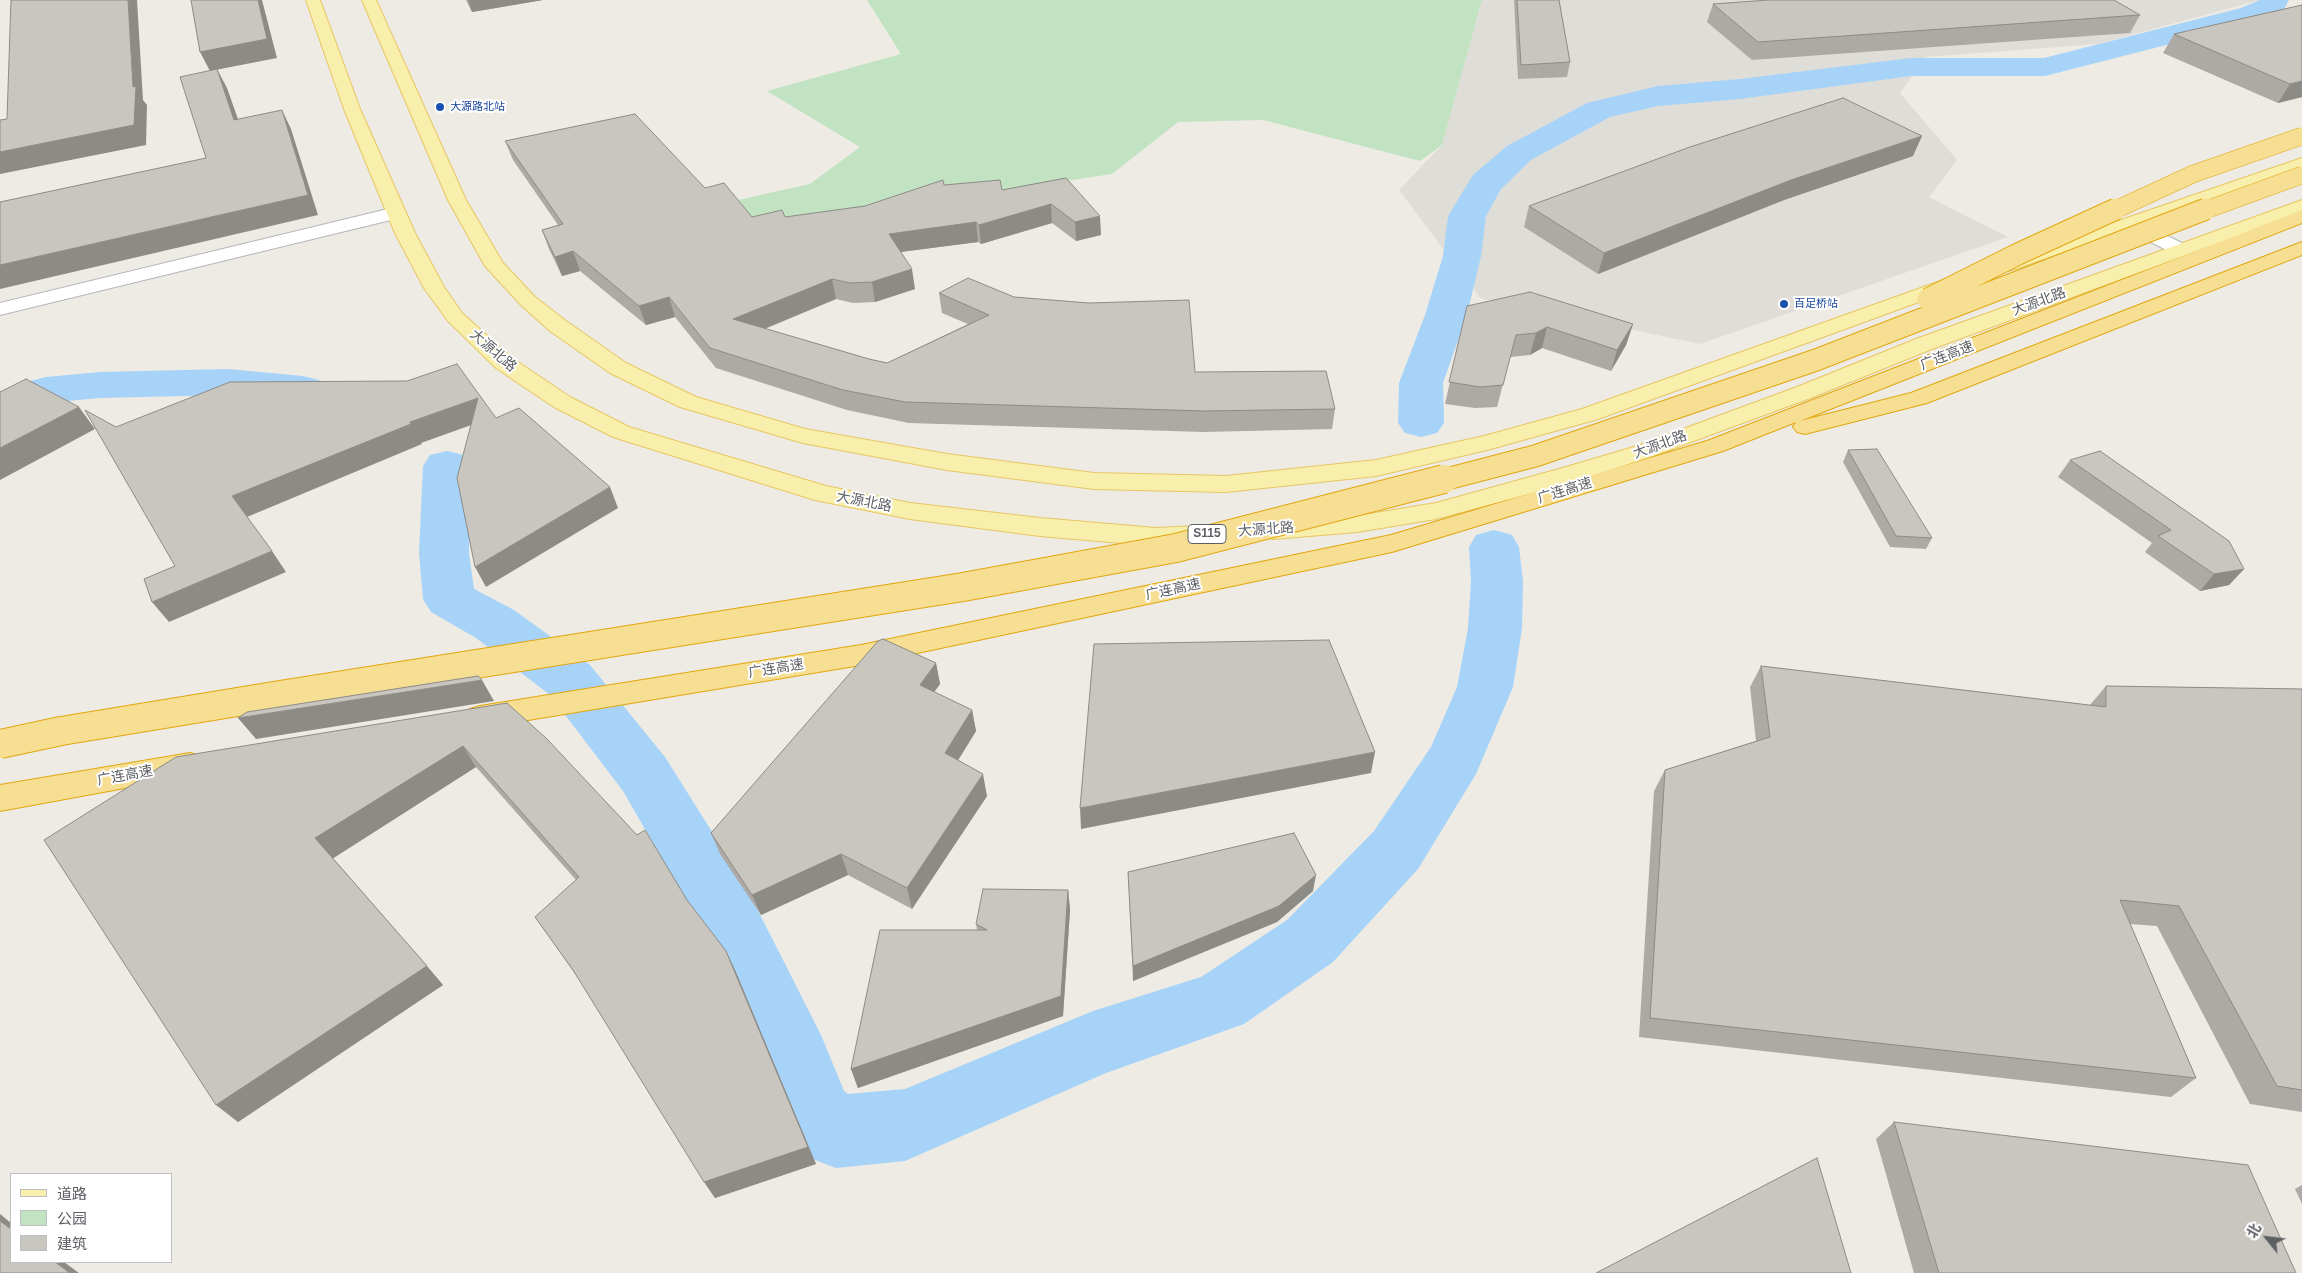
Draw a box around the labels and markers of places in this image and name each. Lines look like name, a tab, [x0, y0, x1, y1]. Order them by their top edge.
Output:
place label: 大源路北站	[450, 100, 505, 114]
marker: 大源路北站	[434, 101, 446, 113]
place label: 百足桥站	[1794, 297, 1838, 311]
marker: 百足桥站	[1778, 298, 1790, 310]

